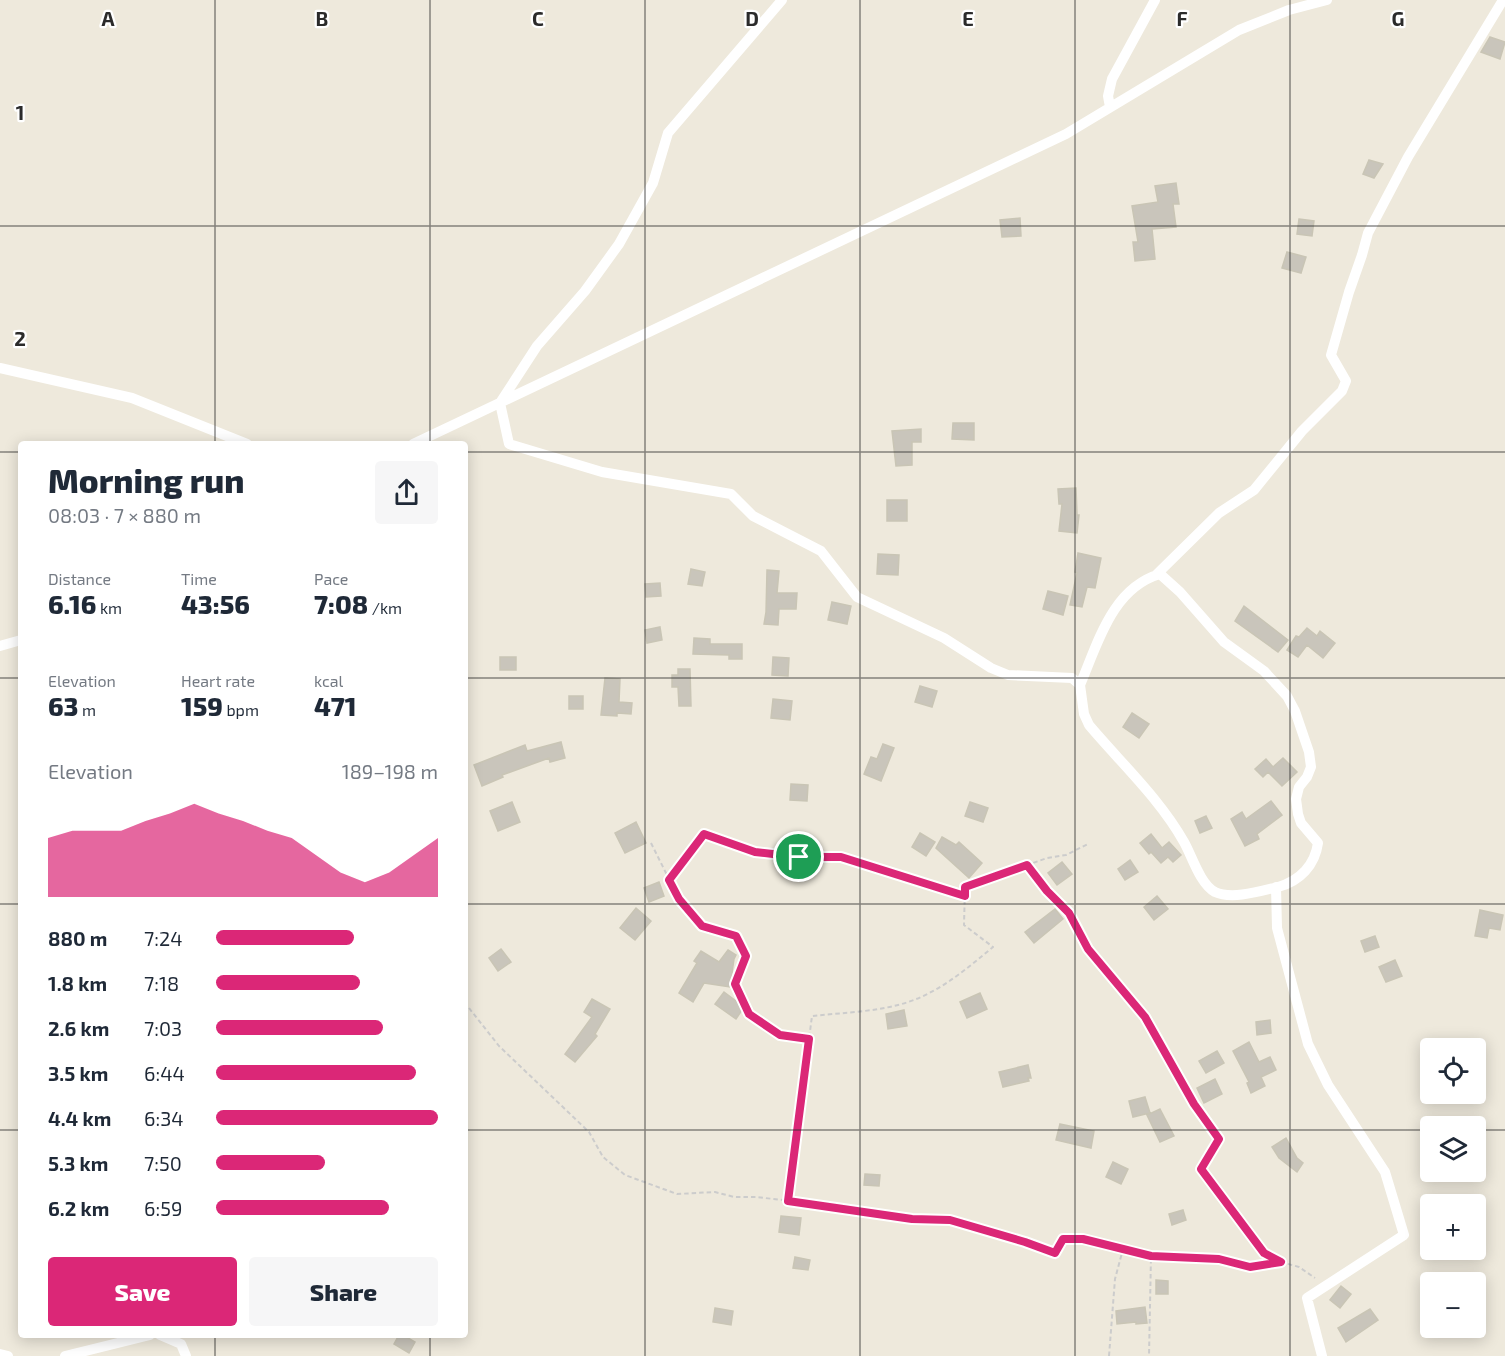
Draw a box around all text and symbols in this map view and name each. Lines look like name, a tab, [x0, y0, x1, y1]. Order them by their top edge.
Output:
text: A	[101, 6, 115, 30]
text: B	[316, 6, 328, 30]
text: C	[532, 6, 544, 30]
text: D	[745, 6, 759, 30]
text: E	[962, 6, 974, 30]
text: F	[1176, 6, 1188, 30]
text: G	[1392, 6, 1404, 30]
text: 1	[16, 100, 24, 124]
text: 2	[14, 326, 26, 350]
text: Morning run	[48, 460, 245, 500]
button: share	[375, 461, 438, 524]
text: 08:03 · 7 × 880 m	[48, 503, 201, 527]
text: Distance	[48, 569, 111, 588]
text: Time	[181, 569, 217, 588]
text: Pace	[314, 569, 348, 588]
text: 6.16	[48, 588, 96, 619]
text: 43:56	[181, 588, 250, 619]
text: 7:08	[314, 588, 368, 619]
text: km	[96, 598, 122, 617]
text: /km	[368, 598, 402, 617]
text: Elevation	[48, 671, 116, 690]
text: Heart rate	[181, 671, 255, 690]
text: kcal	[314, 671, 343, 690]
text: 63	[48, 690, 79, 721]
text: 159	[181, 690, 223, 721]
text: 471	[314, 690, 357, 721]
text: m	[79, 700, 96, 719]
text: bpm	[223, 700, 259, 719]
text: Elevation	[48, 759, 133, 783]
text: 189–198 m	[342, 759, 438, 783]
pin	[773, 831, 824, 882]
icon: arrive	[782, 840, 815, 873]
text: 880 m	[48, 926, 107, 950]
text: 7:24	[144, 926, 183, 950]
text: 1.8 km	[48, 971, 107, 995]
text: 7:18	[144, 971, 179, 995]
text: 2.6 km	[48, 1016, 109, 1040]
text: 7:03	[144, 1016, 182, 1040]
map controls	[1420, 1038, 1486, 1338]
button: locate	[1420, 1038, 1486, 1104]
text: 3.5 km	[48, 1061, 108, 1085]
text: 6:44	[144, 1061, 185, 1085]
text: 4.4 km	[48, 1106, 111, 1130]
text: 6:34	[144, 1106, 184, 1130]
button: layers	[1420, 1116, 1486, 1182]
text: 5.3 km	[48, 1151, 108, 1175]
text: 7:50	[144, 1151, 182, 1175]
button: +	[1420, 1194, 1486, 1260]
text: 6.2 km	[48, 1196, 109, 1220]
text: 6:59	[144, 1196, 182, 1220]
button: Save	[48, 1257, 237, 1326]
button: Share	[249, 1257, 438, 1326]
button: −	[1420, 1272, 1486, 1338]

